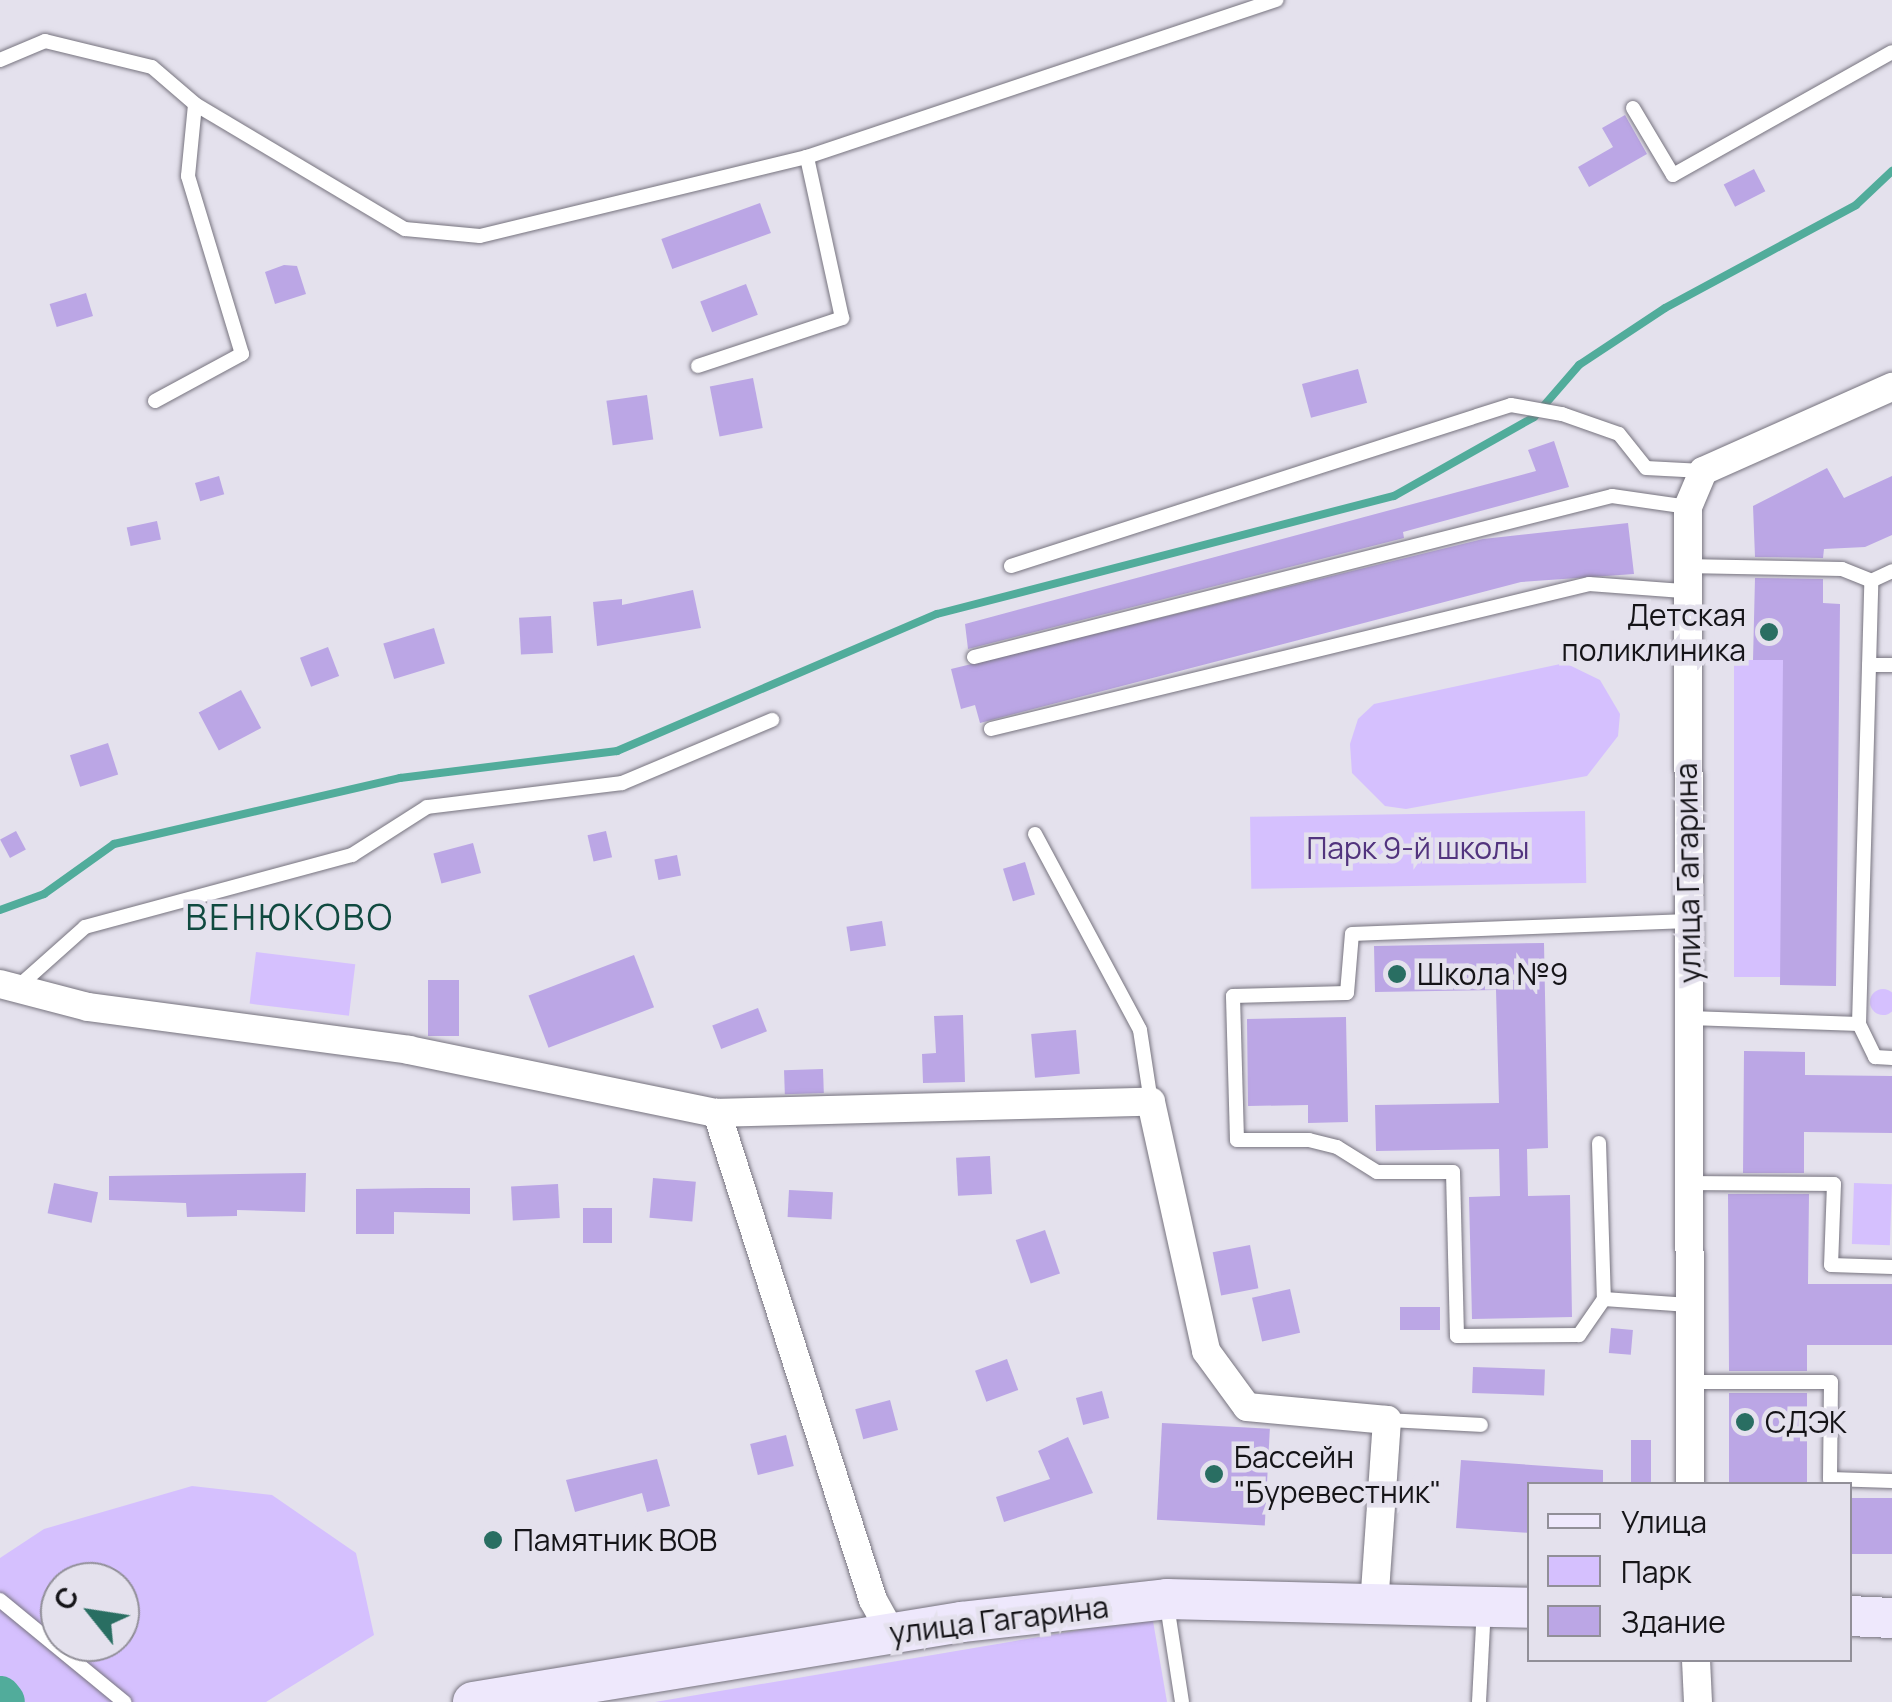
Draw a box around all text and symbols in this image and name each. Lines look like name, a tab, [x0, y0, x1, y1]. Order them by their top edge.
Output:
place label: Детская поликлиника	[1562, 597, 1746, 668]
marker: Детская поликлиника	[1756, 619, 1782, 645]
street label: улица Гагарина	[1668, 762, 1708, 984]
park label: Парк 9-й школы	[1307, 830, 1529, 866]
district label: ВЕНЮКОВО	[185, 896, 395, 938]
place label: Школа №9	[1417, 956, 1568, 992]
marker: Школа №9	[1386, 963, 1408, 985]
place label: СДЭК	[1765, 1404, 1847, 1440]
marker: СДЭК	[1734, 1411, 1756, 1433]
place label: Бассейн "Буревестник"	[1234, 1439, 1441, 1510]
marker: Бассейн "Буревестник"	[1203, 1463, 1225, 1485]
legend	[1527, 1482, 1852, 1662]
text: Улица	[1621, 1501, 1707, 1542]
place label: Памятник ВОВ	[513, 1522, 717, 1558]
marker: Памятник ВОВ	[482, 1529, 504, 1551]
text: Парк	[1621, 1551, 1691, 1592]
north arrow	[40, 1562, 140, 1662]
text: С	[44, 1580, 87, 1616]
street label: улица Гагарина	[887, 1589, 1111, 1651]
text: Здание	[1621, 1601, 1726, 1642]

